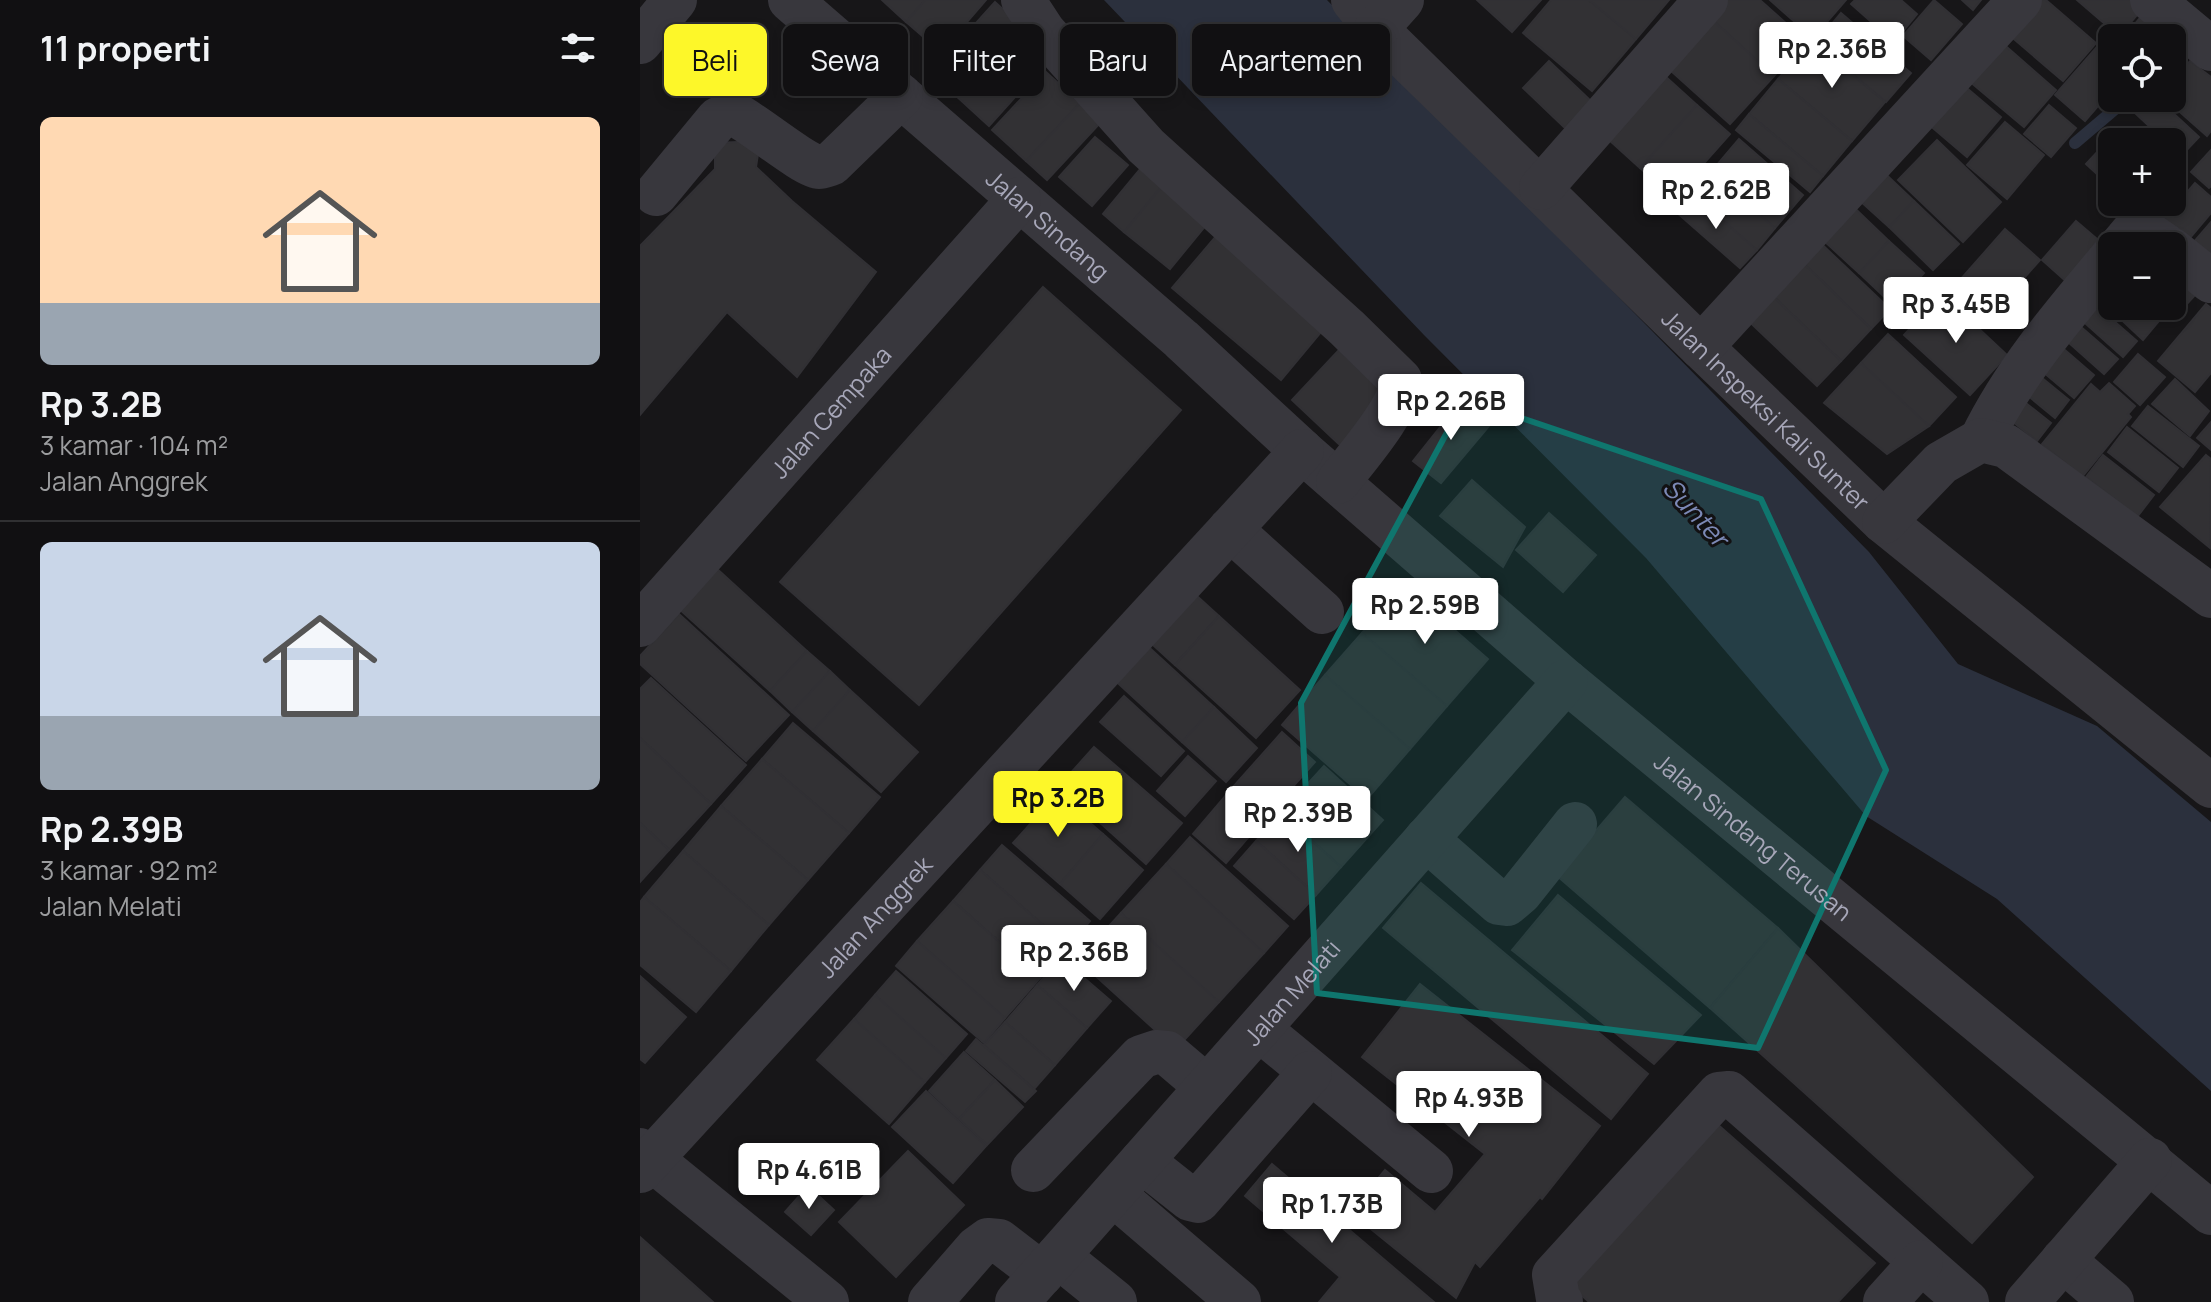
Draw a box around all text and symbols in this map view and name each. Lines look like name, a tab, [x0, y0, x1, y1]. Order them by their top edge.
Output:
pin: Rp 2.36B	[1749, 22, 1915, 90]
chip: Beli	[664, 24, 767, 96]
chip: Sewa	[783, 24, 908, 96]
chip: Filter	[924, 24, 1044, 96]
chip: Baru	[1060, 24, 1176, 96]
chip: Apartemen	[1192, 24, 1390, 96]
map controls	[2098, 24, 2186, 320]
button: locate	[2098, 24, 2186, 112]
text: 11 properti	[40, 25, 211, 71]
icon: filters	[556, 26, 600, 70]
text: Rp 2.36B	[1777, 30, 1887, 66]
button: +	[2098, 128, 2186, 216]
street label: Jalan Sindang	[980, 161, 1117, 287]
pin: Rp 2.62B	[1633, 163, 1799, 231]
icon: home	[248, 169, 392, 313]
text: Rp 2.62B	[1661, 171, 1771, 207]
button: −	[2098, 232, 2186, 320]
pin: Rp 3.45B	[1873, 277, 2039, 345]
text: Rp 3.45B	[1902, 285, 2010, 321]
street label: Jalan Inspeksi Kali Sunter	[1658, 304, 1876, 516]
street label: Jalan Cempaka	[762, 338, 898, 485]
pin: Rp 2.26B	[1368, 374, 1534, 442]
text: Rp 3.2B	[40, 381, 162, 427]
text: Rp 2.26B	[1396, 382, 1506, 418]
text: 3 kamar · 104 m²	[40, 427, 228, 463]
text: Jalan Anggrek	[40, 463, 208, 499]
water label: Sunter	[1657, 472, 1735, 552]
pin: Rp 2.59B	[1342, 578, 1508, 646]
text: Rp 2.59B	[1370, 586, 1480, 622]
icon: home	[248, 594, 392, 738]
street label: Jalan Sindang Terusan	[1648, 744, 1860, 927]
pin: Rp 3.2B	[984, 771, 1132, 839]
text: Rp 3.2B	[1011, 779, 1105, 815]
pin: Rp 2.39B	[1215, 786, 1381, 854]
text: Rp 2.39B	[1243, 794, 1353, 830]
text: Rp 2.39B	[40, 806, 183, 852]
street label: Jalan Anggrek	[810, 847, 939, 984]
text: 3 kamar · 92 m²	[40, 852, 218, 888]
text: Jalan Melati	[40, 888, 182, 924]
pin: Rp 2.36B	[991, 925, 1157, 993]
street label: Jalan Melati	[1235, 932, 1347, 1052]
text: Rp 2.36B	[1019, 933, 1129, 969]
pin: Rp 4.93B	[1386, 1071, 1552, 1139]
text: Rp 4.93B	[1414, 1079, 1524, 1115]
pin: Rp 4.61B	[726, 1143, 892, 1211]
text: Rp 4.61B	[756, 1151, 862, 1187]
pin: Rp 1.73B	[1249, 1177, 1415, 1245]
text: Rp 1.73B	[1281, 1185, 1383, 1221]

